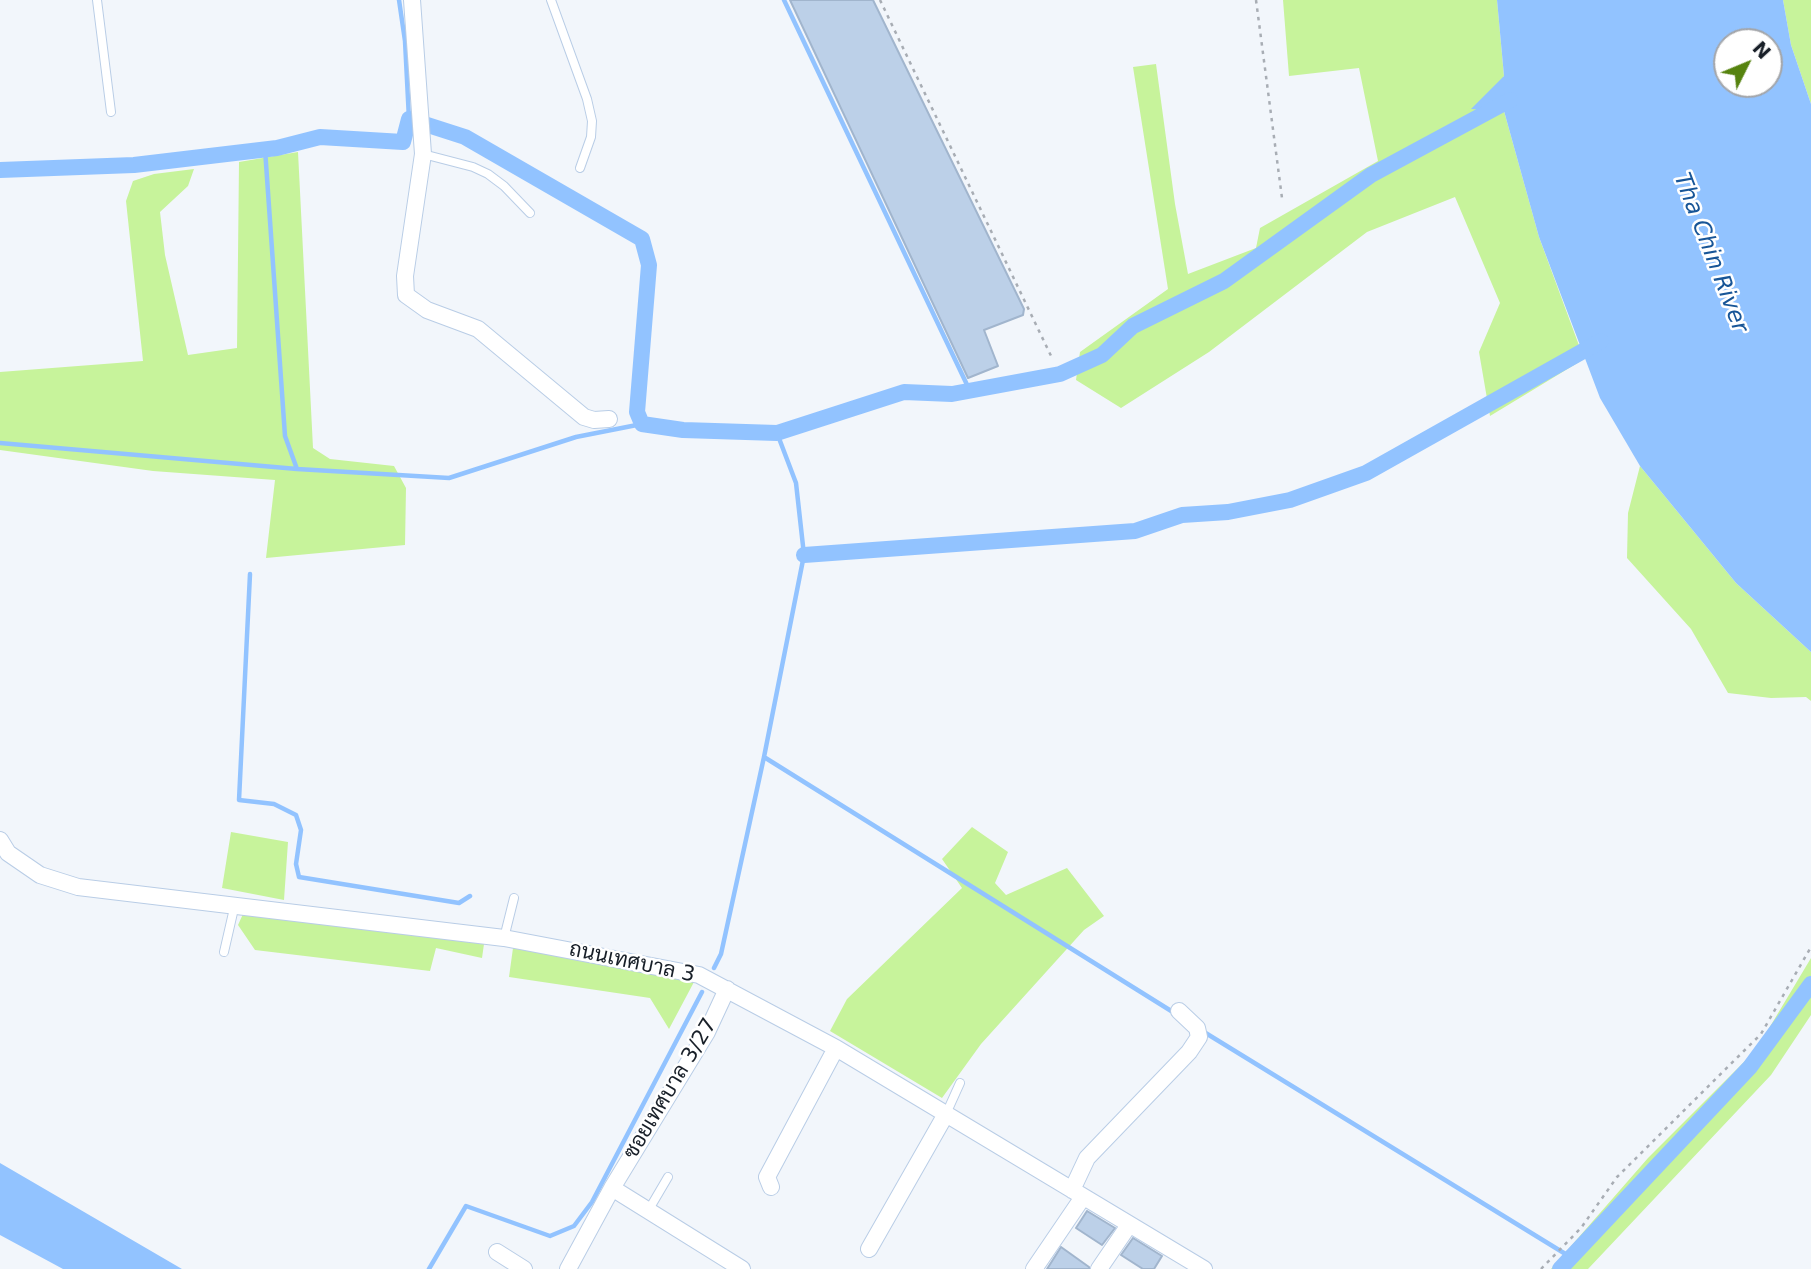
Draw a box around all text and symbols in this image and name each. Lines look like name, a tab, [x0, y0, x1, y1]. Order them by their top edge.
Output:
north arrow	[1713, 28, 1783, 98]
text: N	[1748, 37, 1775, 63]
water label: Tha Chin River	[1667, 169, 1753, 337]
street label: ถนนเทศบาล 3	[567, 937, 697, 989]
street label: ซอยเทศบาล 3/27	[619, 1014, 723, 1164]

